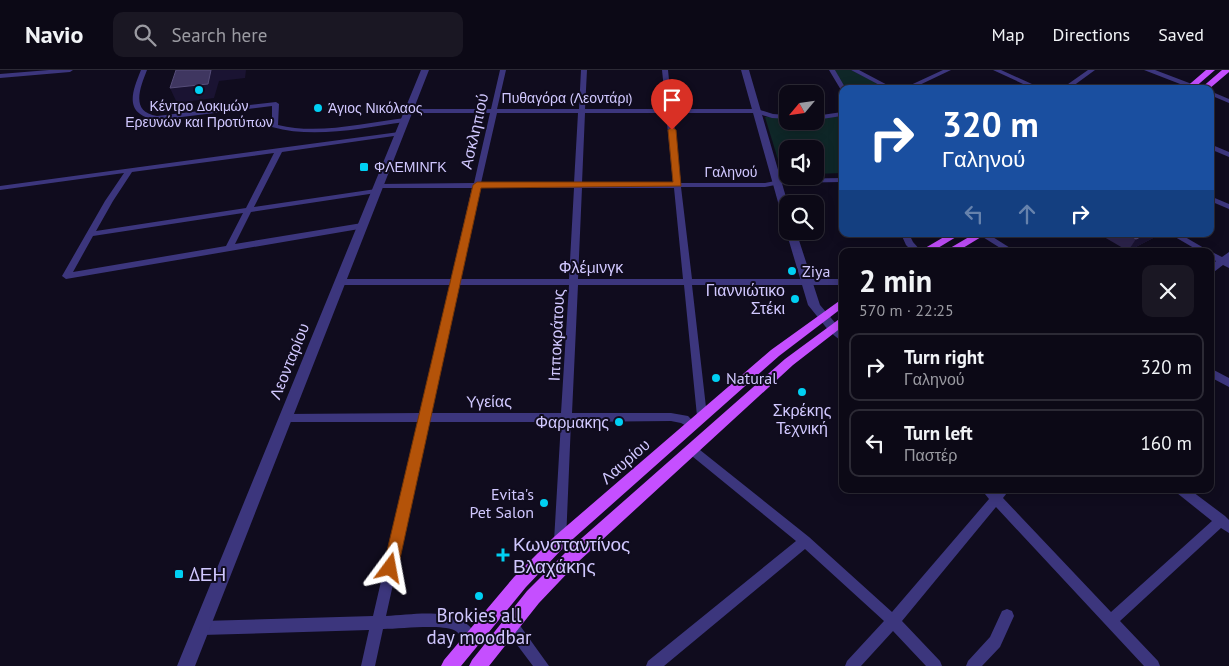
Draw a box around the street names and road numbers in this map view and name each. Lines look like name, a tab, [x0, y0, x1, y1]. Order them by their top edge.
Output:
street label: Πυθαγόρα (Λεοντάρι)	[502, 89, 633, 107]
street label: Ασκληπιού	[456, 91, 492, 171]
street label: Γαληνού	[704, 163, 758, 181]
street label: Φλέμινγκ	[559, 257, 624, 277]
street label: Ιπποκράτους	[544, 288, 568, 382]
street label: Λεονταρίου	[265, 320, 313, 402]
street label: Υγείας	[466, 391, 512, 411]
street label: Λαυρίου	[596, 434, 654, 488]

